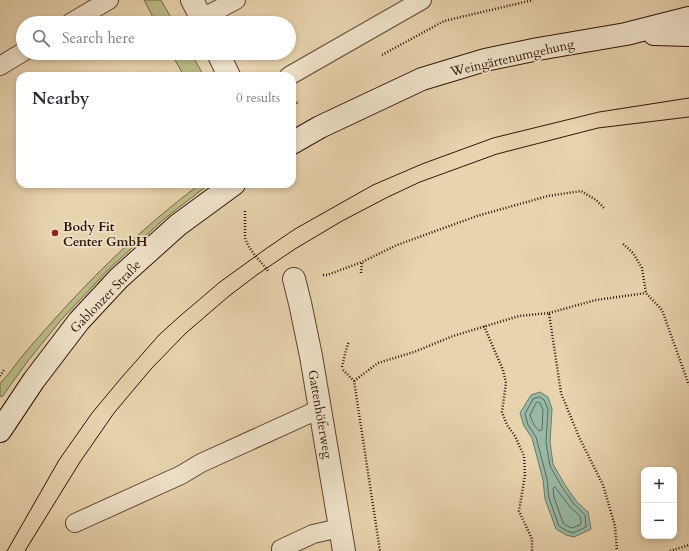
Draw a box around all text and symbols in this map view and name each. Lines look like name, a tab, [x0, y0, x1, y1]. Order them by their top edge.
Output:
search box	[16, 16, 296, 60]
icon: search	[30, 27, 52, 49]
text: Search here	[62, 28, 135, 48]
street label: Weingärtenumgehung	[447, 35, 577, 81]
text: Nearby	[32, 87, 89, 110]
text: 0 results	[236, 89, 280, 107]
place label: Body Fit Center GmbH	[63, 218, 148, 251]
marker: Body Fit Center GmbH	[50, 228, 60, 238]
street label: Gablonzer Straße	[66, 256, 145, 337]
street label: Gattenhöferweg	[303, 368, 337, 461]
map controls	[641, 467, 677, 539]
button: +	[641, 467, 677, 503]
button: −	[641, 503, 677, 539]

